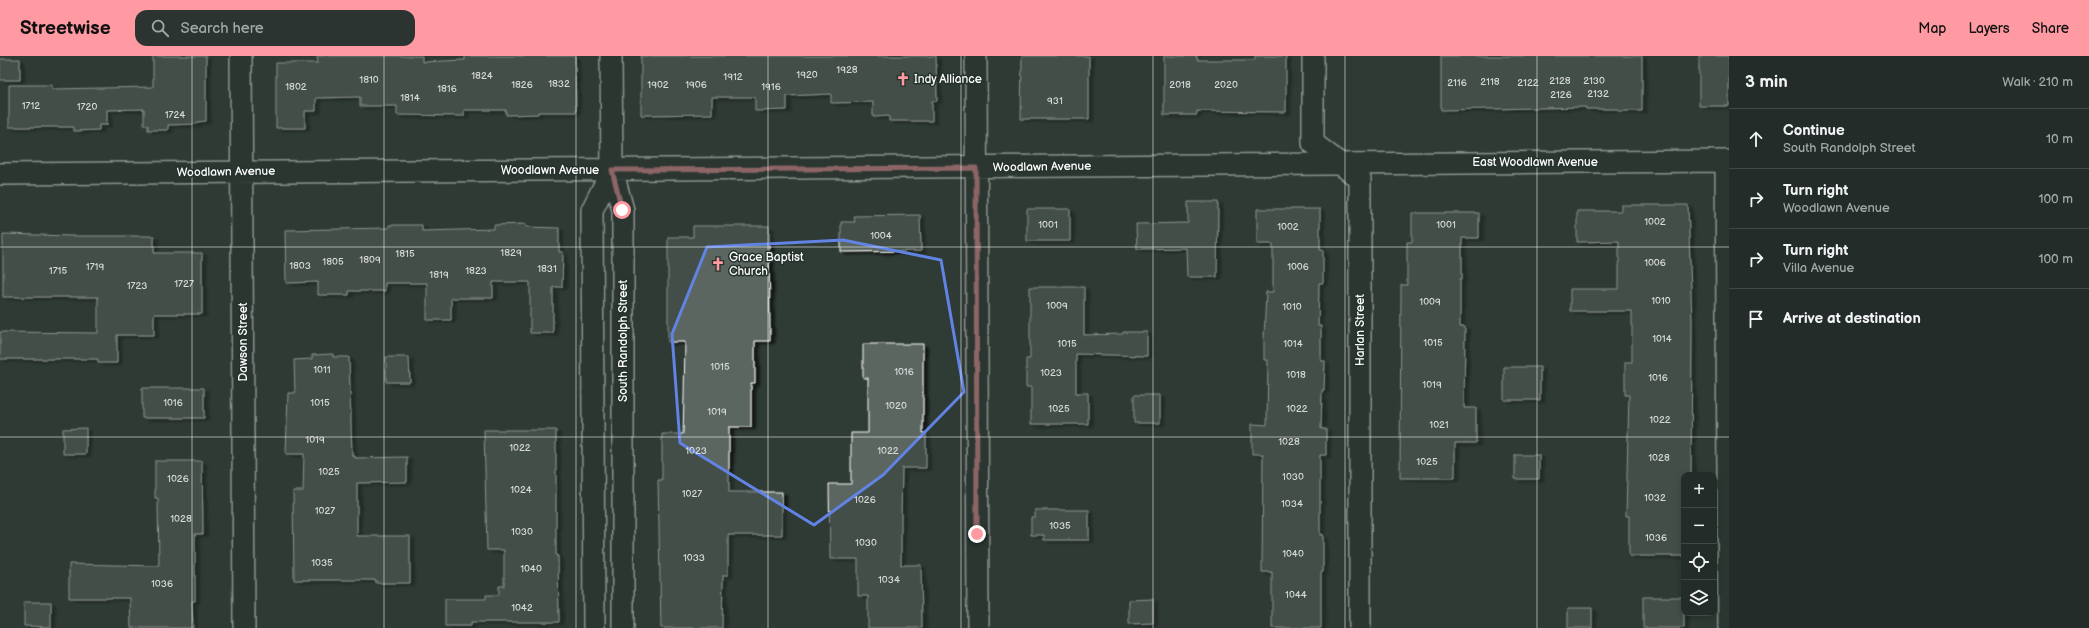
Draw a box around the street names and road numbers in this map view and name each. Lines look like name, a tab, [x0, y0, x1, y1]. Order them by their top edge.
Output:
street label: East Woodlawn Avenue	[1472, 155, 1598, 170]
street label: Woodlawn Avenue	[993, 159, 1091, 175]
street label: Woodlawn Avenue	[501, 163, 599, 178]
street label: Woodlawn Avenue	[177, 164, 275, 180]
street label: South Randolph Street	[616, 280, 631, 402]
street label: Harlan Street	[1353, 294, 1368, 366]
street label: Dawson Street	[236, 302, 251, 381]

